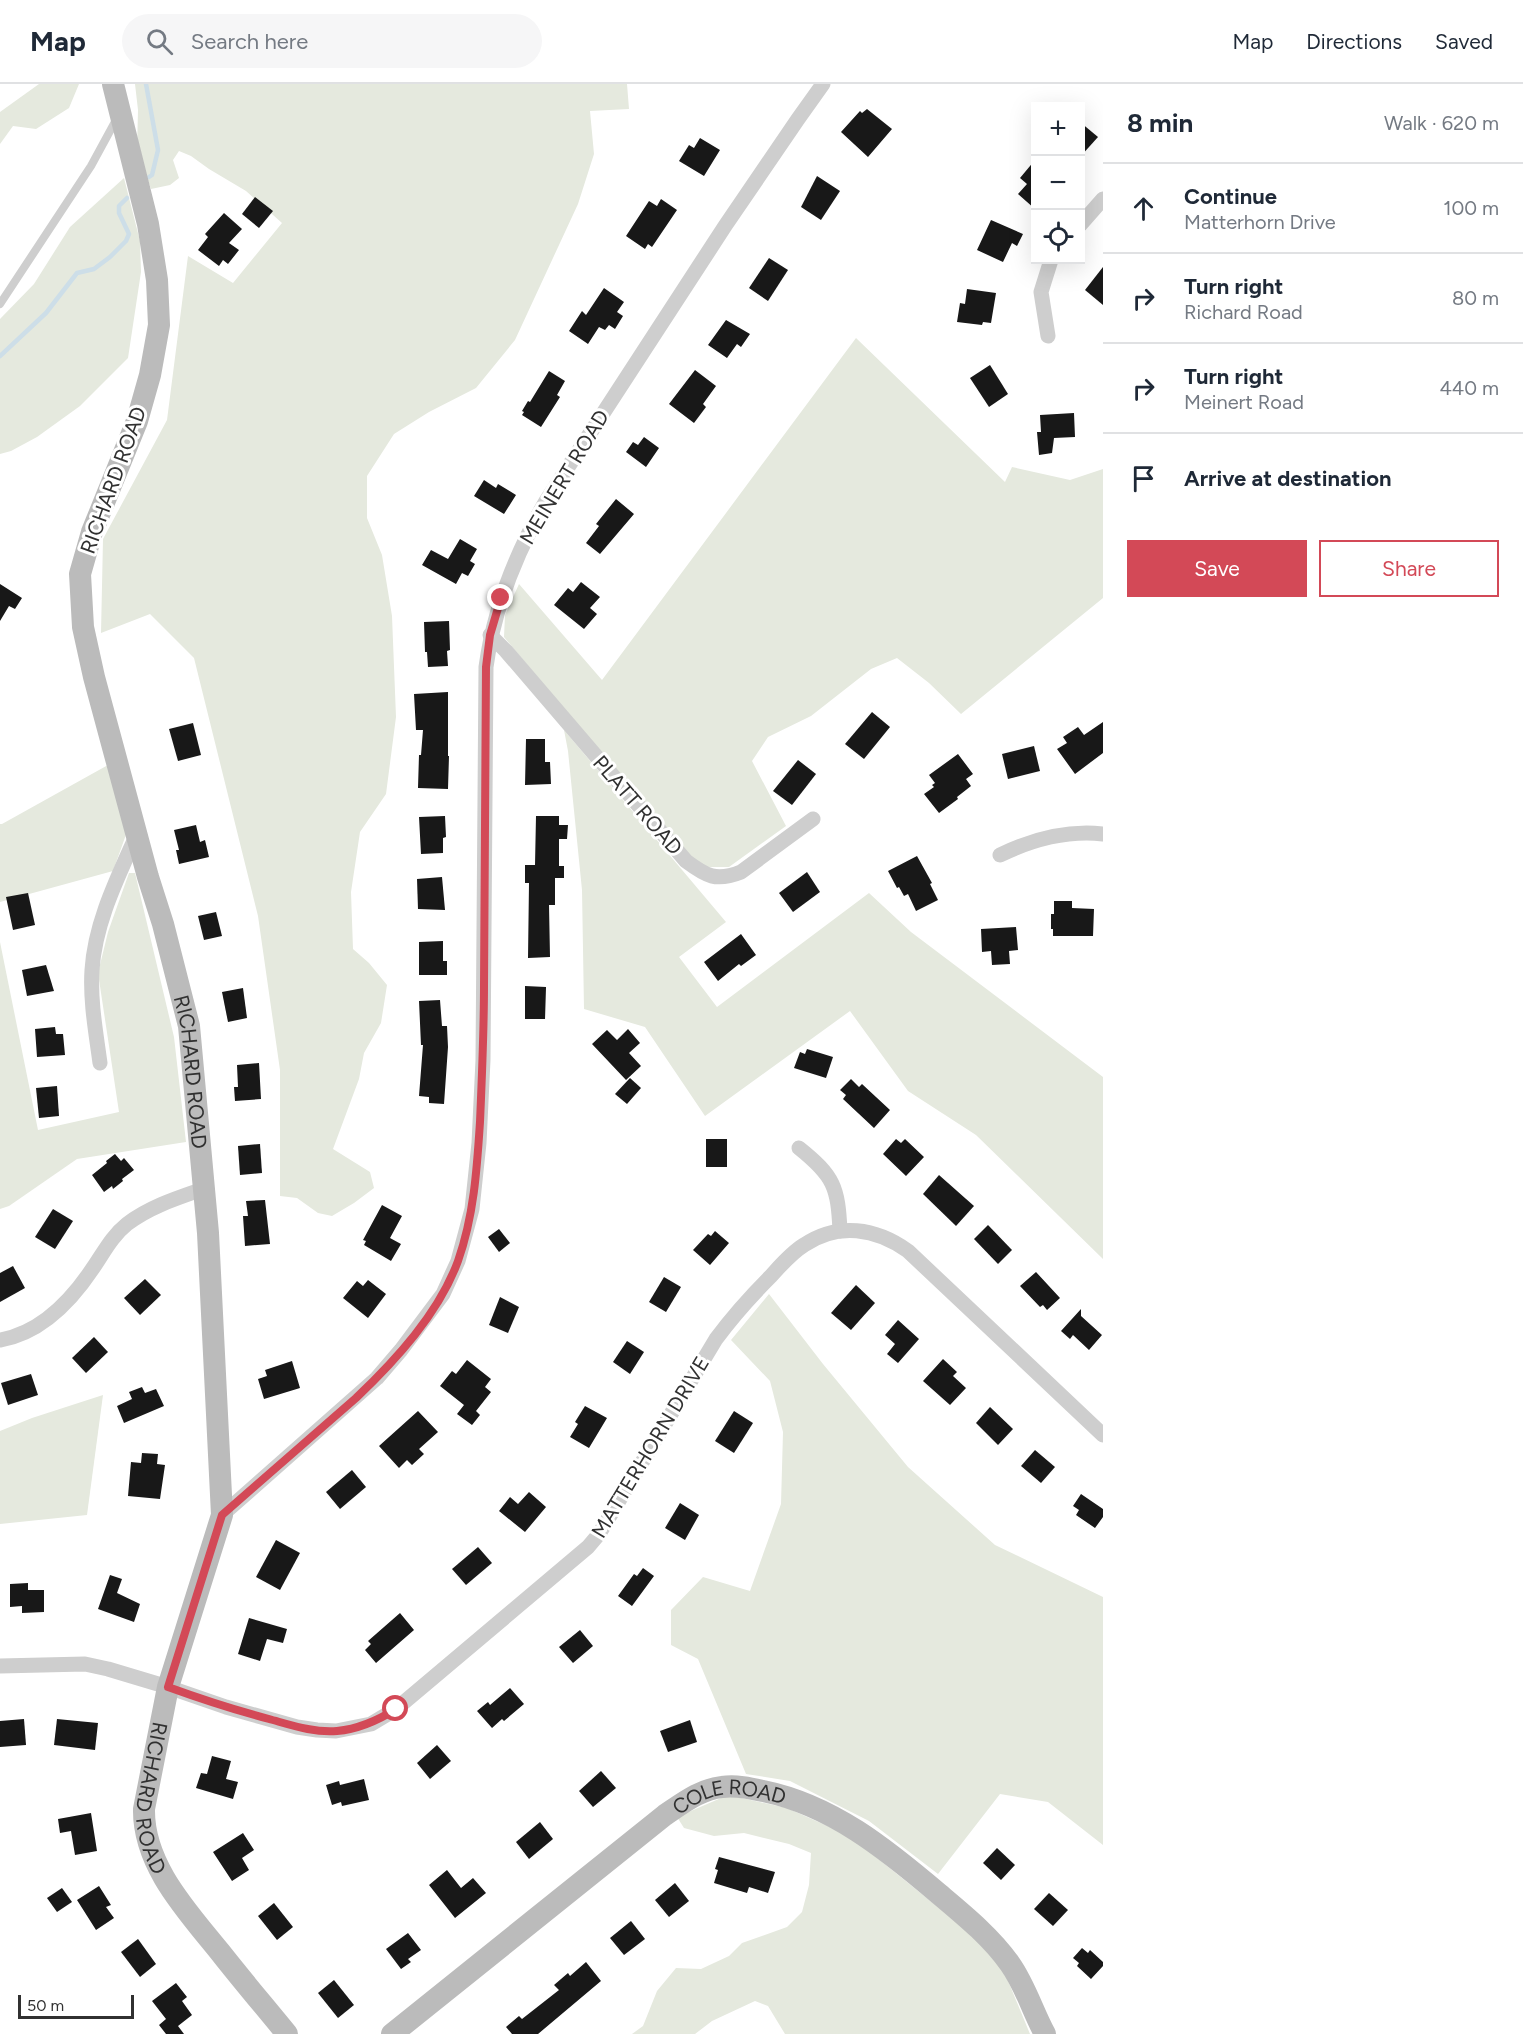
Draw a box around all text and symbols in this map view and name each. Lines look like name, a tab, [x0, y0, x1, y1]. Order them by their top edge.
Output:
search box	[122, 14, 542, 68]
text: Map	[30, 24, 86, 58]
icon: search	[143, 25, 176, 58]
text: Search here	[191, 28, 308, 55]
text: Map	[1232, 29, 1273, 54]
text: Directions	[1306, 29, 1402, 54]
text: Saved	[1435, 29, 1493, 54]
map controls	[1031, 102, 1085, 264]
button: +	[1031, 102, 1085, 156]
text: 8 min	[1127, 107, 1193, 139]
text: Walk · 620 m	[1384, 111, 1499, 135]
button: −	[1031, 156, 1085, 210]
text: Continue	[1184, 183, 1277, 210]
icon: ahead	[1127, 192, 1160, 225]
text: 100 m	[1443, 196, 1499, 220]
button: locate	[1031, 210, 1085, 264]
text: Matterhorn Drive	[1184, 210, 1336, 234]
text: Turn right	[1184, 273, 1283, 300]
icon: right	[1127, 282, 1160, 315]
text: 80 m	[1452, 286, 1499, 310]
text: Richard Road	[1184, 300, 1303, 324]
text: Turn right	[1184, 363, 1283, 390]
icon: right	[1127, 372, 1160, 405]
text: 440 m	[1439, 376, 1499, 400]
text: Meinert Road	[1184, 390, 1304, 414]
street label: RICHARD ROAD	[75, 403, 151, 557]
street label: MEINERT ROAD	[514, 405, 614, 549]
icon: arrive	[1127, 462, 1160, 495]
text: Arrive at destination	[1184, 465, 1392, 492]
button: Save	[1127, 540, 1307, 597]
button: Share	[1319, 540, 1499, 597]
route end	[487, 584, 513, 610]
street label: PLATT ROAD	[588, 750, 688, 860]
street label: RICHARD ROAD	[169, 992, 213, 1150]
street label: MATTERHORN DRIVE	[586, 1352, 714, 1542]
route start	[382, 1695, 408, 1721]
street label: RICHARD ROAD	[131, 1720, 173, 1878]
street label: COLE ROAD	[667, 1774, 789, 1819]
scale bar	[18, 1992, 134, 2020]
text: 50 m	[27, 1996, 64, 2015]

